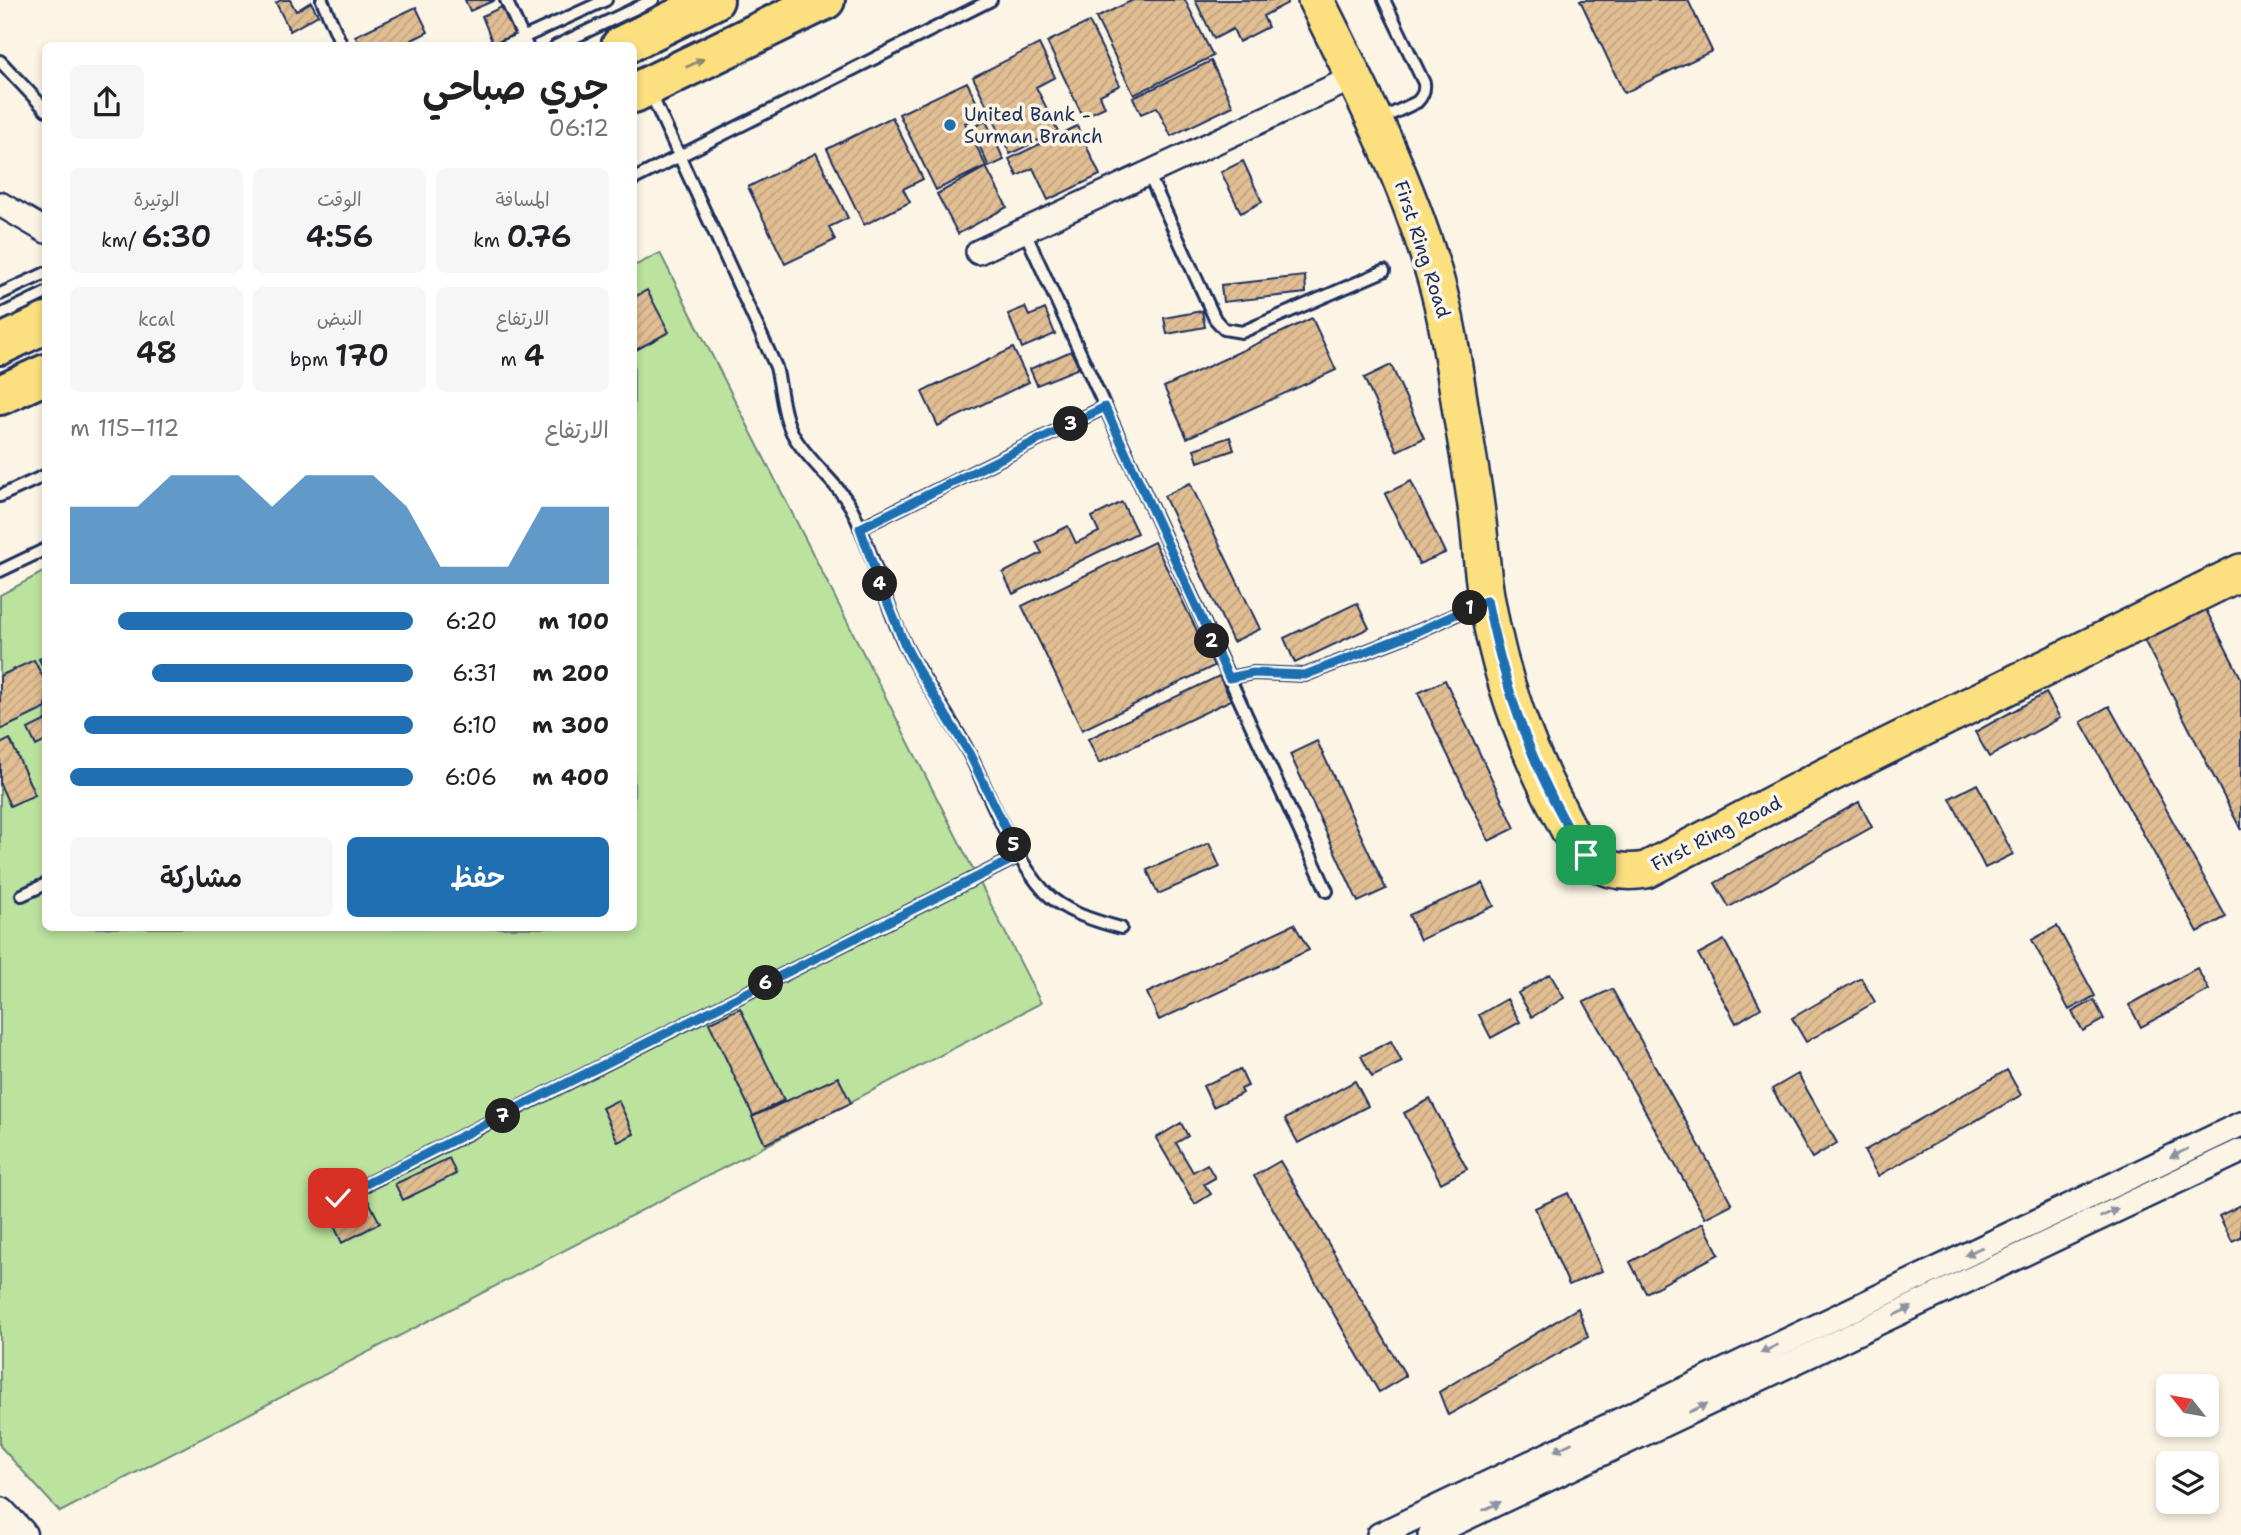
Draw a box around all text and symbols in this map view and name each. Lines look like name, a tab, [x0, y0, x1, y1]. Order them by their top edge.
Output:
one-way arrow	[685, 57, 705, 69]
text: جري صباحي	[422, 61, 609, 112]
button: share	[70, 65, 144, 139]
place label: United Bank - Surman Branch	[964, 102, 1103, 149]
text: 06:12	[549, 113, 609, 143]
marker: United Bank - Surman Branch	[942, 117, 958, 133]
street label: First Ring Road	[1389, 177, 1457, 321]
text: الوتيرة	[134, 187, 179, 212]
text: الوقت	[317, 187, 362, 212]
text: المسافة	[495, 187, 550, 212]
text: 6:30	[141, 216, 212, 257]
text: 4:56	[305, 216, 374, 257]
text: 0.76	[507, 216, 572, 257]
text: /km	[101, 228, 141, 253]
text: km	[473, 228, 507, 253]
text: النبض	[317, 306, 362, 331]
text: الارتفاع	[496, 306, 549, 331]
text: kcal	[138, 307, 175, 332]
text: 48	[136, 332, 177, 373]
text: 170	[335, 335, 389, 376]
text: 4	[523, 335, 544, 376]
text: bpm	[290, 347, 335, 372]
text: m	[501, 347, 523, 372]
pin: 3	[1054, 406, 1088, 442]
text: 3	[1064, 411, 1077, 436]
text: 112–115 m	[70, 413, 179, 443]
text: الارتفاع	[545, 415, 609, 445]
pin: 4	[862, 566, 898, 602]
text: 4	[873, 571, 886, 596]
pin: 1	[1452, 590, 1488, 626]
text: 1	[1465, 595, 1474, 620]
text: 6:20	[445, 606, 497, 636]
text: 100 m	[538, 606, 609, 636]
pin: 2	[1194, 624, 1230, 658]
text: 2	[1205, 628, 1218, 653]
text: 6:31	[452, 658, 497, 688]
text: 200 m	[532, 658, 609, 688]
text: 6:10	[452, 710, 497, 740]
text: 300 m	[532, 710, 609, 740]
text: 6:06	[444, 762, 497, 792]
text: 400 m	[532, 762, 609, 792]
street label: First Ring Road	[1647, 790, 1786, 877]
pin	[1556, 825, 1616, 885]
pin: 5	[996, 828, 1032, 862]
text: 5	[1008, 832, 1019, 857]
icon: arrive	[1567, 836, 1605, 874]
button: مشاركة	[70, 837, 333, 917]
button: حفظ	[347, 837, 609, 917]
pin: 6	[748, 965, 784, 1000]
text: 6	[759, 970, 772, 995]
pin: 7	[486, 1098, 520, 1134]
text: 7	[496, 1103, 509, 1128]
one-way arrow	[2169, 1147, 2189, 1159]
pin	[308, 1168, 368, 1228]
icon: check	[319, 1179, 357, 1217]
one-way arrow	[2099, 1208, 2119, 1219]
one-way arrow	[1964, 1245, 1984, 1257]
one-way arrow	[1893, 1305, 1913, 1317]
one-way arrow	[1759, 1343, 1779, 1355]
north arrow	[2156, 1374, 2219, 1437]
map controls	[2156, 1374, 2219, 1514]
one-way arrow	[1687, 1403, 1708, 1414]
one-way arrow	[1553, 1442, 1574, 1453]
button: layers	[2156, 1451, 2219, 1514]
one-way arrow	[1482, 1500, 1502, 1512]

